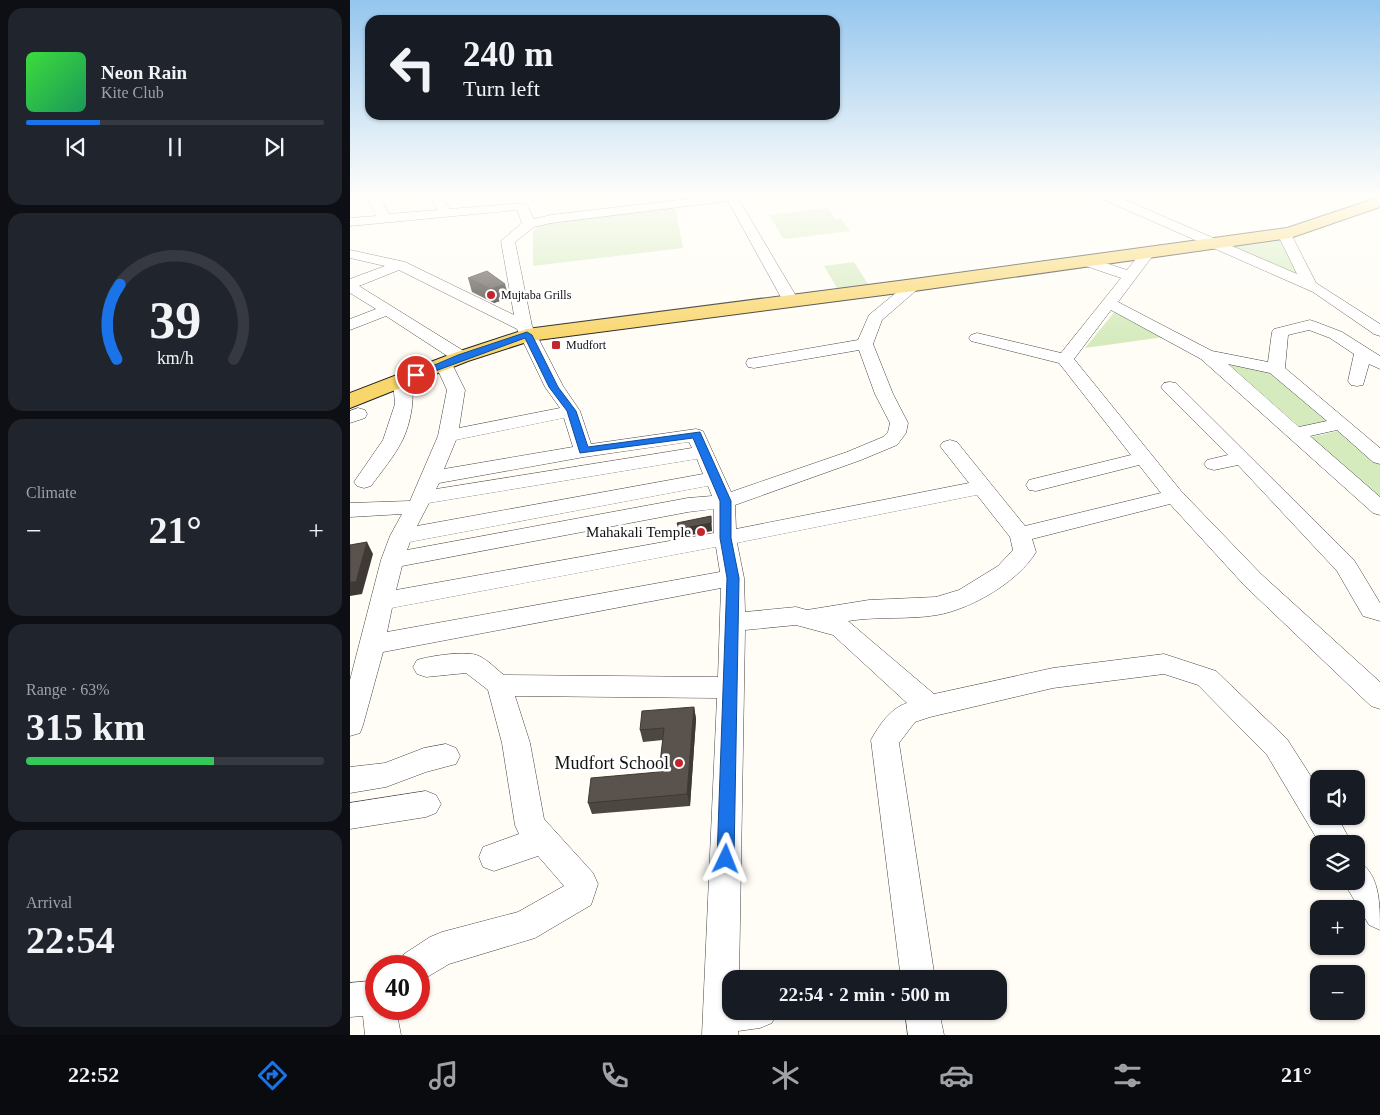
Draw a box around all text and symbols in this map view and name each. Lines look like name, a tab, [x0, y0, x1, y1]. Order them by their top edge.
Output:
icon: left	[380, 35, 445, 100]
text: 240 m	[463, 35, 553, 74]
text: Neon Rain	[101, 62, 187, 83]
text: Turn left	[463, 76, 540, 101]
text: Kite Club	[101, 84, 164, 101]
icon: previous	[62, 133, 90, 161]
icon: pause	[161, 133, 189, 161]
icon: next	[260, 133, 288, 161]
place label: Mujtaba Grills	[501, 288, 572, 302]
marker: Mujtaba Grills	[485, 289, 497, 301]
text: 39	[149, 292, 201, 349]
place label: Mudfort	[566, 338, 607, 352]
marker: Mudfort	[550, 339, 562, 351]
text: km/h	[157, 348, 193, 368]
pin	[395, 354, 437, 396]
icon: arrive	[402, 361, 430, 389]
text: Climate	[26, 484, 77, 501]
text: 21°	[148, 509, 202, 551]
text: −	[26, 515, 42, 546]
text: +	[308, 515, 324, 546]
place label: Mahakali Temple	[586, 524, 691, 540]
marker: Mahakali Temple	[695, 526, 707, 538]
text: Range · 63%	[26, 681, 110, 698]
text: 315 km	[26, 706, 145, 748]
place label: Mudfort School	[555, 753, 669, 773]
marker: Mudfort School	[673, 757, 685, 769]
map controls	[1310, 770, 1365, 1020]
button: sound	[1310, 770, 1365, 825]
position arrow	[699, 832, 751, 884]
button: layers	[1310, 835, 1365, 890]
text: Arrival	[26, 894, 72, 911]
button: +	[1310, 900, 1365, 955]
text: 22:54	[26, 919, 115, 961]
speed limit sign: 40	[365, 955, 430, 1020]
button: −	[1310, 965, 1365, 1020]
text: 22:54 · 2 min · 500 m	[779, 984, 950, 1005]
icon: directions	[255, 1058, 290, 1093]
icon: music	[426, 1058, 461, 1093]
icon: phone	[597, 1058, 632, 1093]
icon: climate	[768, 1058, 803, 1093]
icon: car	[939, 1058, 974, 1093]
icon: filters	[1110, 1058, 1145, 1093]
text: 22:52	[68, 1062, 119, 1087]
text: 21°	[1281, 1062, 1312, 1087]

